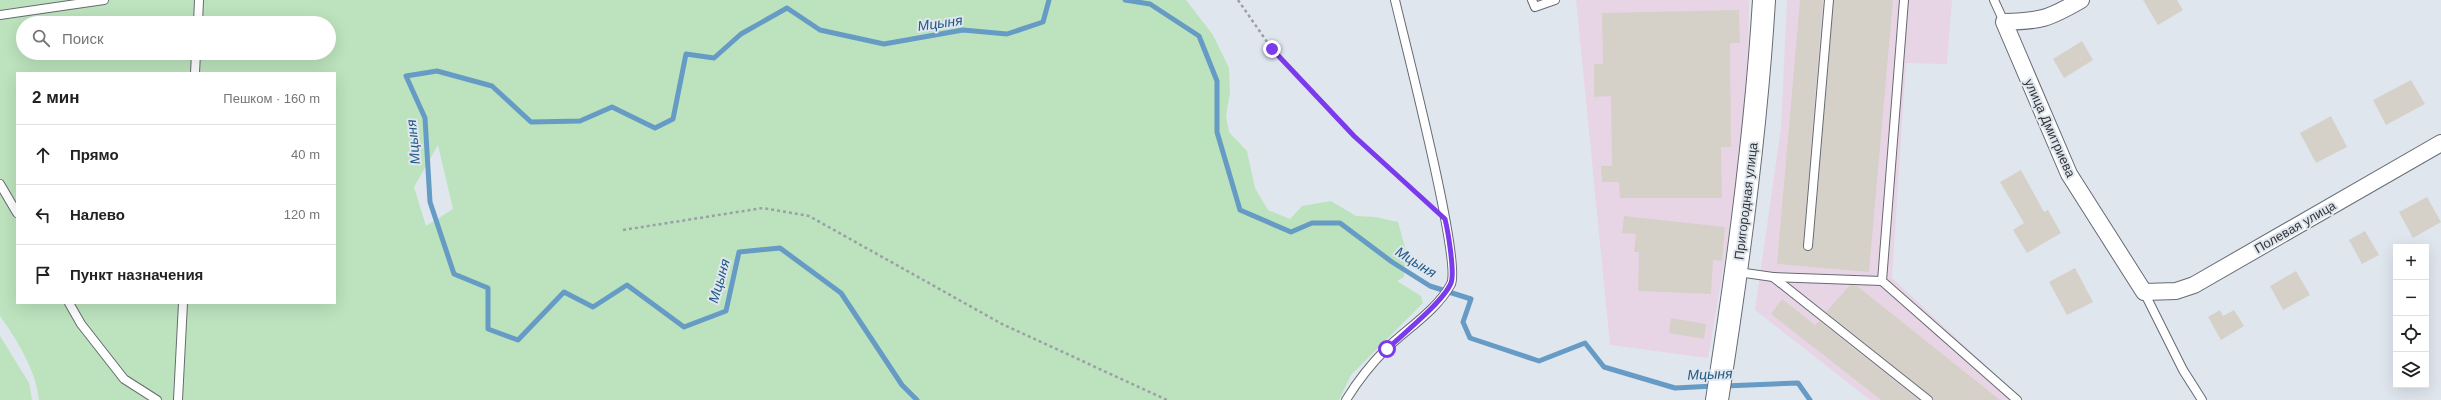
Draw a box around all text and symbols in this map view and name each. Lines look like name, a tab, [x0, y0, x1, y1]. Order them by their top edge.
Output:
water label: Мцыня	[917, 12, 964, 34]
search box	[16, 16, 336, 60]
icon: search	[30, 27, 52, 49]
text: Поиск	[62, 30, 104, 47]
route end	[1263, 40, 1281, 58]
street label: улица Дмитриева	[2022, 77, 2079, 180]
text: 2 мин	[32, 88, 79, 107]
text: Пешком · 160 m	[223, 91, 320, 106]
water label: Мцыня	[403, 118, 423, 165]
street label: Пригородная улица	[1731, 141, 1761, 261]
icon: ahead	[32, 144, 54, 166]
text: Прямо	[70, 146, 119, 163]
text: 40 m	[291, 147, 320, 162]
street label: Полевая улица	[2252, 197, 2339, 256]
icon: left	[32, 204, 54, 226]
text: Налево	[70, 206, 125, 223]
text: 120 m	[284, 207, 320, 222]
water label: Мцыня	[1393, 243, 1440, 281]
map controls	[2393, 244, 2429, 388]
button: +	[2393, 244, 2429, 280]
water label: Мцыня	[705, 257, 733, 305]
icon: arrive	[32, 264, 54, 286]
text: Пункт назначения	[70, 266, 203, 283]
button: −	[2393, 280, 2429, 316]
button: locate	[2393, 316, 2429, 352]
route start	[1378, 340, 1396, 358]
button: layers	[2393, 352, 2429, 388]
water label: Мцыня	[1687, 365, 1733, 383]

